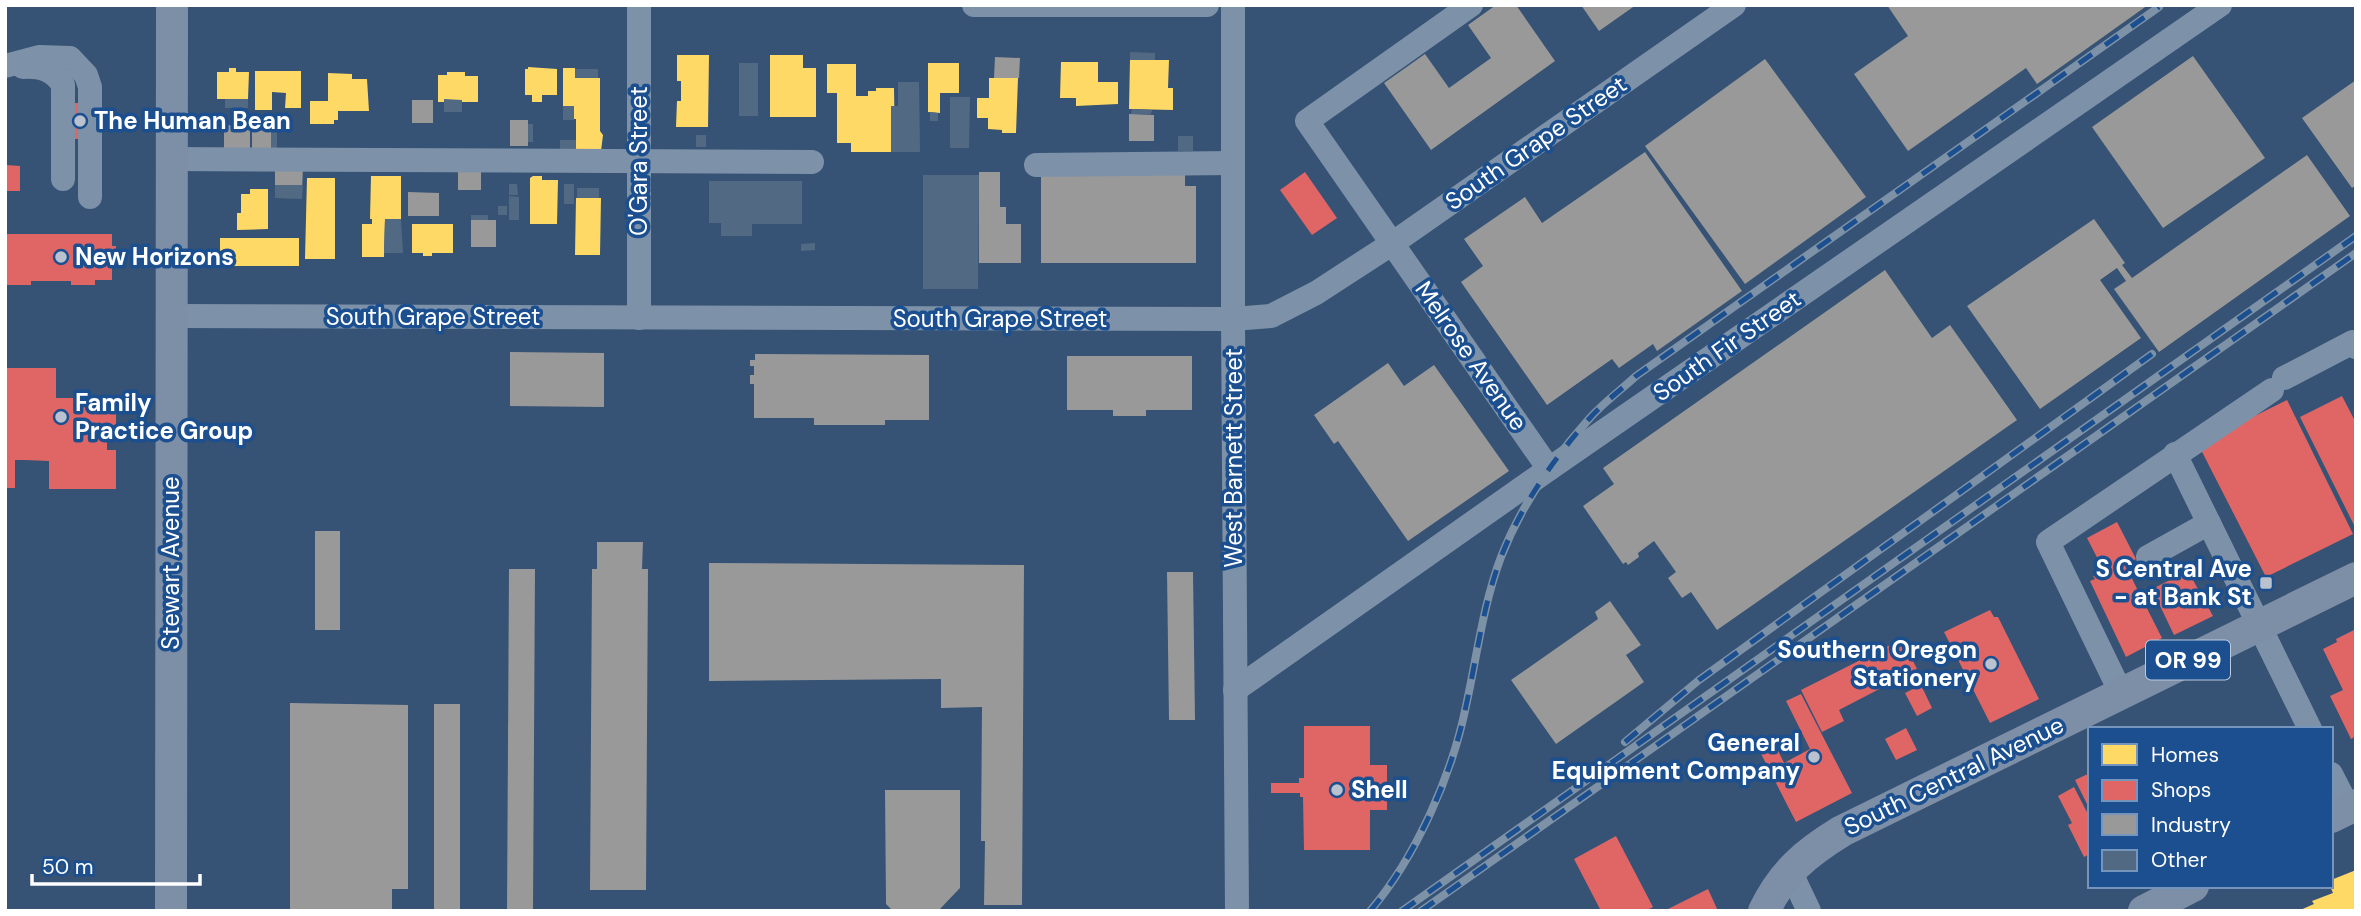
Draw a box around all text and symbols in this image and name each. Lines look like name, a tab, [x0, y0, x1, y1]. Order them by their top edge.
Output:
street label: South Grape Street	[1439, 68, 1633, 217]
street label: O'Gara Street	[623, 86, 654, 236]
place label: The Human Bean	[94, 105, 291, 136]
marker: The Human Bean	[72, 113, 88, 129]
place label: New Horizons	[75, 241, 234, 272]
marker: New Horizons	[53, 249, 69, 265]
street label: Melrose Avenue	[1408, 275, 1534, 436]
street label: South Fir Street	[1647, 283, 1807, 408]
street label: South Grape Street	[326, 301, 540, 332]
street label: South Grape Street	[893, 303, 1107, 334]
street label: West Barnett Street	[1218, 348, 1249, 568]
place label: Family Practice Group	[75, 387, 253, 446]
marker: Family Practice Group	[53, 409, 69, 425]
street label: Stewart Avenue	[155, 476, 186, 650]
place label: S Central Ave - at Bank St	[2095, 553, 2252, 612]
marker: S Central Ave - at Bank St	[2258, 575, 2274, 591]
place label: Southern Oregon Stationery	[1777, 634, 1977, 693]
road number: OR 99	[2146, 640, 2230, 680]
marker: Southern Oregon Stationery	[1983, 656, 1999, 672]
street label: South Central Avenue	[1839, 709, 2069, 842]
place label: General Equipment Company	[1552, 727, 1800, 786]
legend	[2088, 727, 2333, 888]
text: Homes	[2151, 741, 2219, 769]
marker: General Equipment Company	[1806, 749, 1822, 765]
place label: Shell	[1351, 774, 1408, 805]
text: Shops	[2151, 776, 2211, 804]
marker: Shell	[1329, 782, 1345, 798]
text: Industry	[2151, 811, 2231, 839]
scale bar	[32, 842, 200, 886]
text: Other	[2151, 846, 2207, 874]
text: 50 m	[42, 853, 93, 881]

